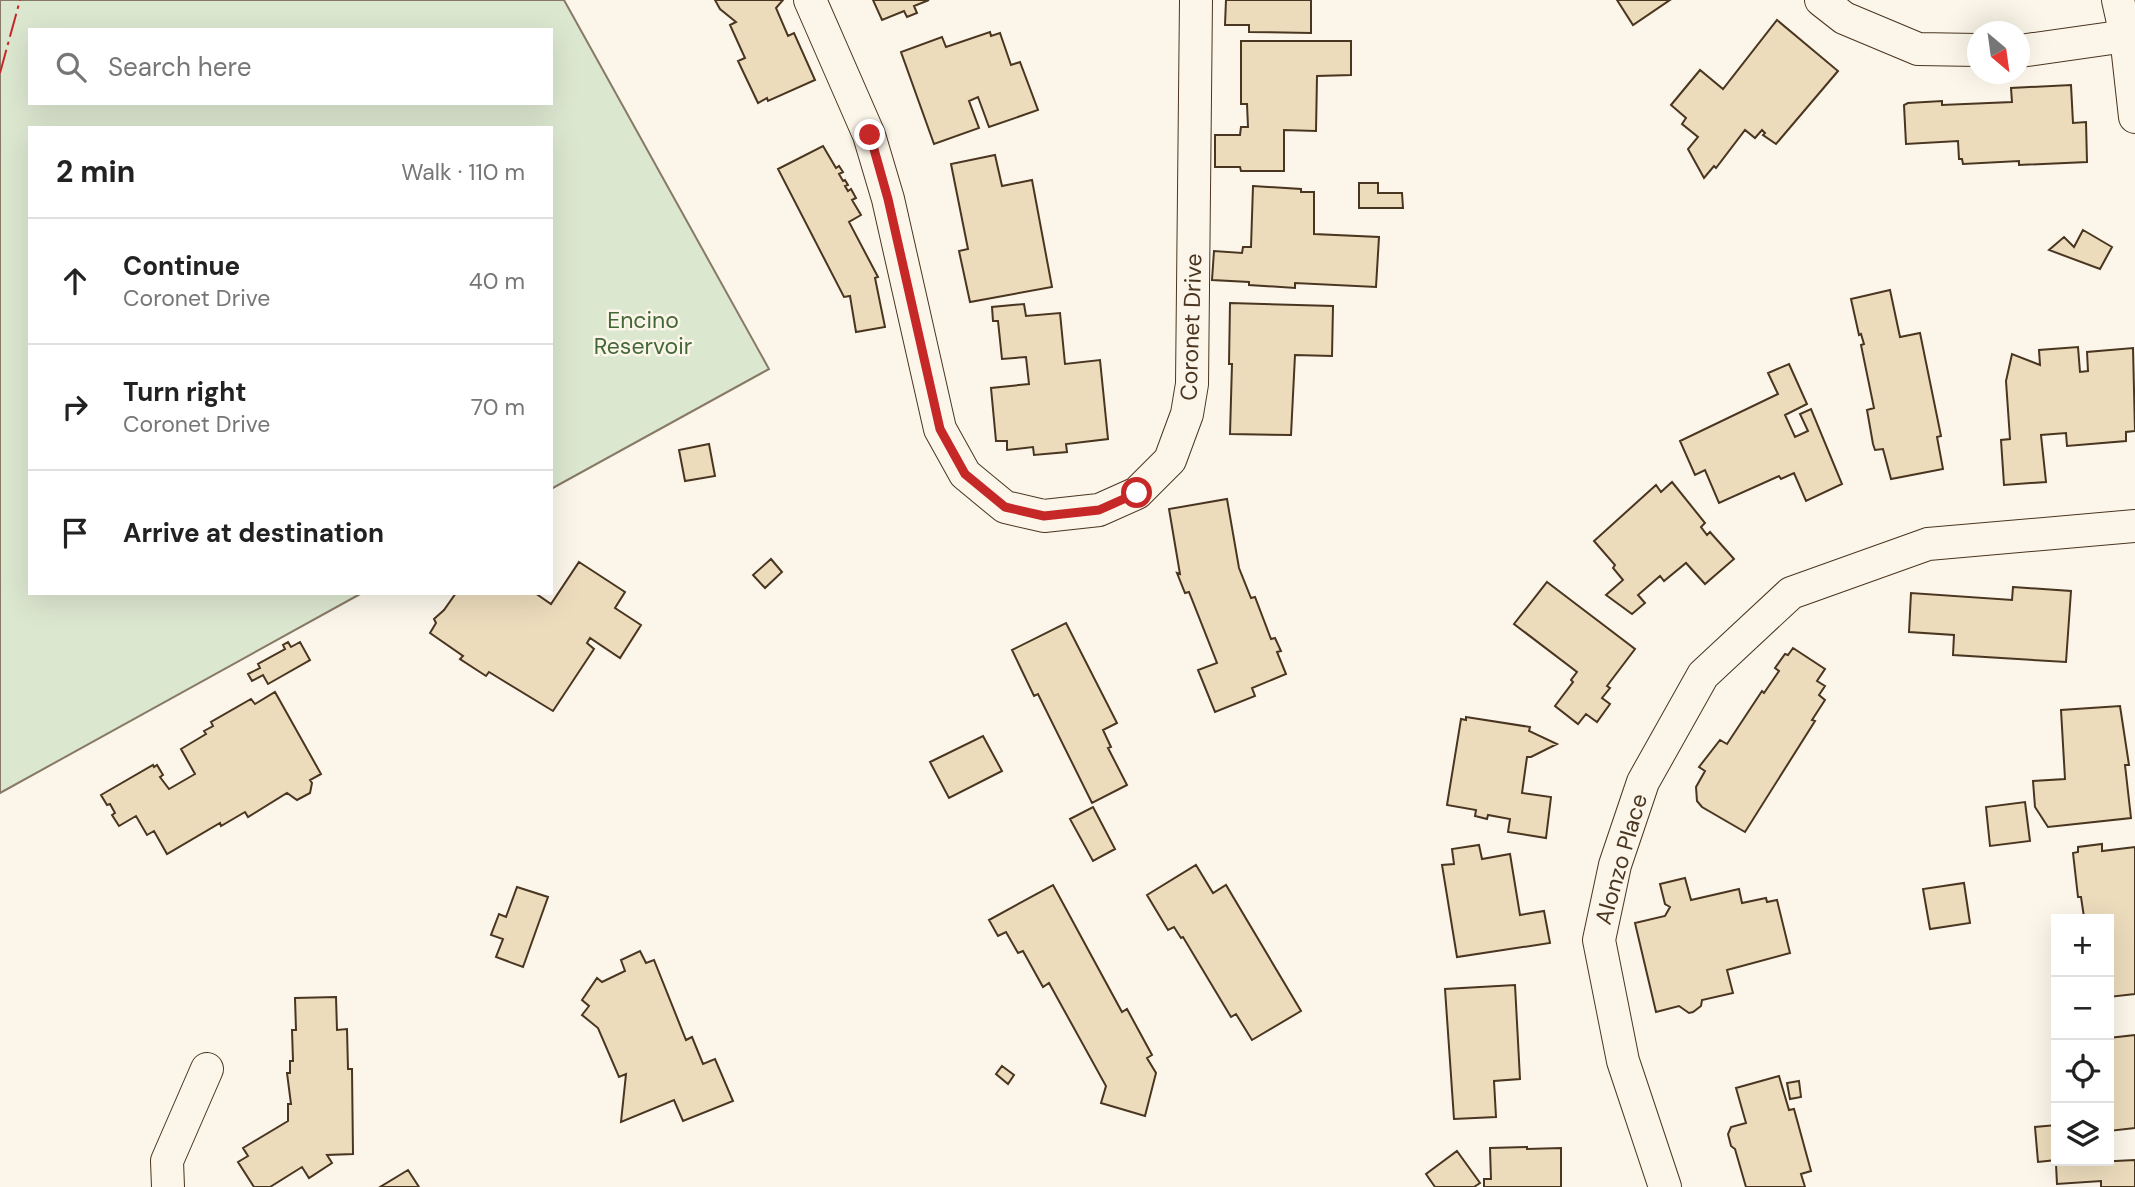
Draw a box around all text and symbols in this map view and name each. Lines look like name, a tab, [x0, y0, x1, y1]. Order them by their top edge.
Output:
north arrow	[1967, 21, 2030, 84]
search box	[28, 28, 553, 105]
icon: search	[52, 48, 90, 86]
text: Search here	[108, 50, 251, 84]
route end	[854, 119, 885, 150]
text: 2 min	[56, 152, 135, 191]
text: Walk · 110 m	[401, 157, 525, 187]
text: Continue	[123, 249, 240, 283]
street label: Coronet Drive	[1173, 253, 1209, 401]
icon: ahead	[56, 262, 94, 300]
text: 40 m	[469, 266, 525, 296]
text: Coronet Drive	[123, 283, 270, 313]
park label: Encino Reservoir	[594, 305, 692, 361]
text: Turn right	[123, 375, 247, 409]
icon: right	[56, 388, 94, 426]
text: 70 m	[471, 392, 525, 422]
text: Coronet Drive	[123, 409, 270, 439]
route start	[1121, 477, 1152, 508]
icon: arrive	[56, 514, 94, 552]
text: Arrive at destination	[123, 516, 384, 550]
street label: Alonzo Place	[1588, 790, 1654, 928]
map controls	[2051, 914, 2114, 1166]
button: +	[2051, 914, 2114, 977]
button: −	[2051, 977, 2114, 1040]
button: locate	[2051, 1040, 2114, 1103]
button: layers	[2051, 1103, 2114, 1166]

